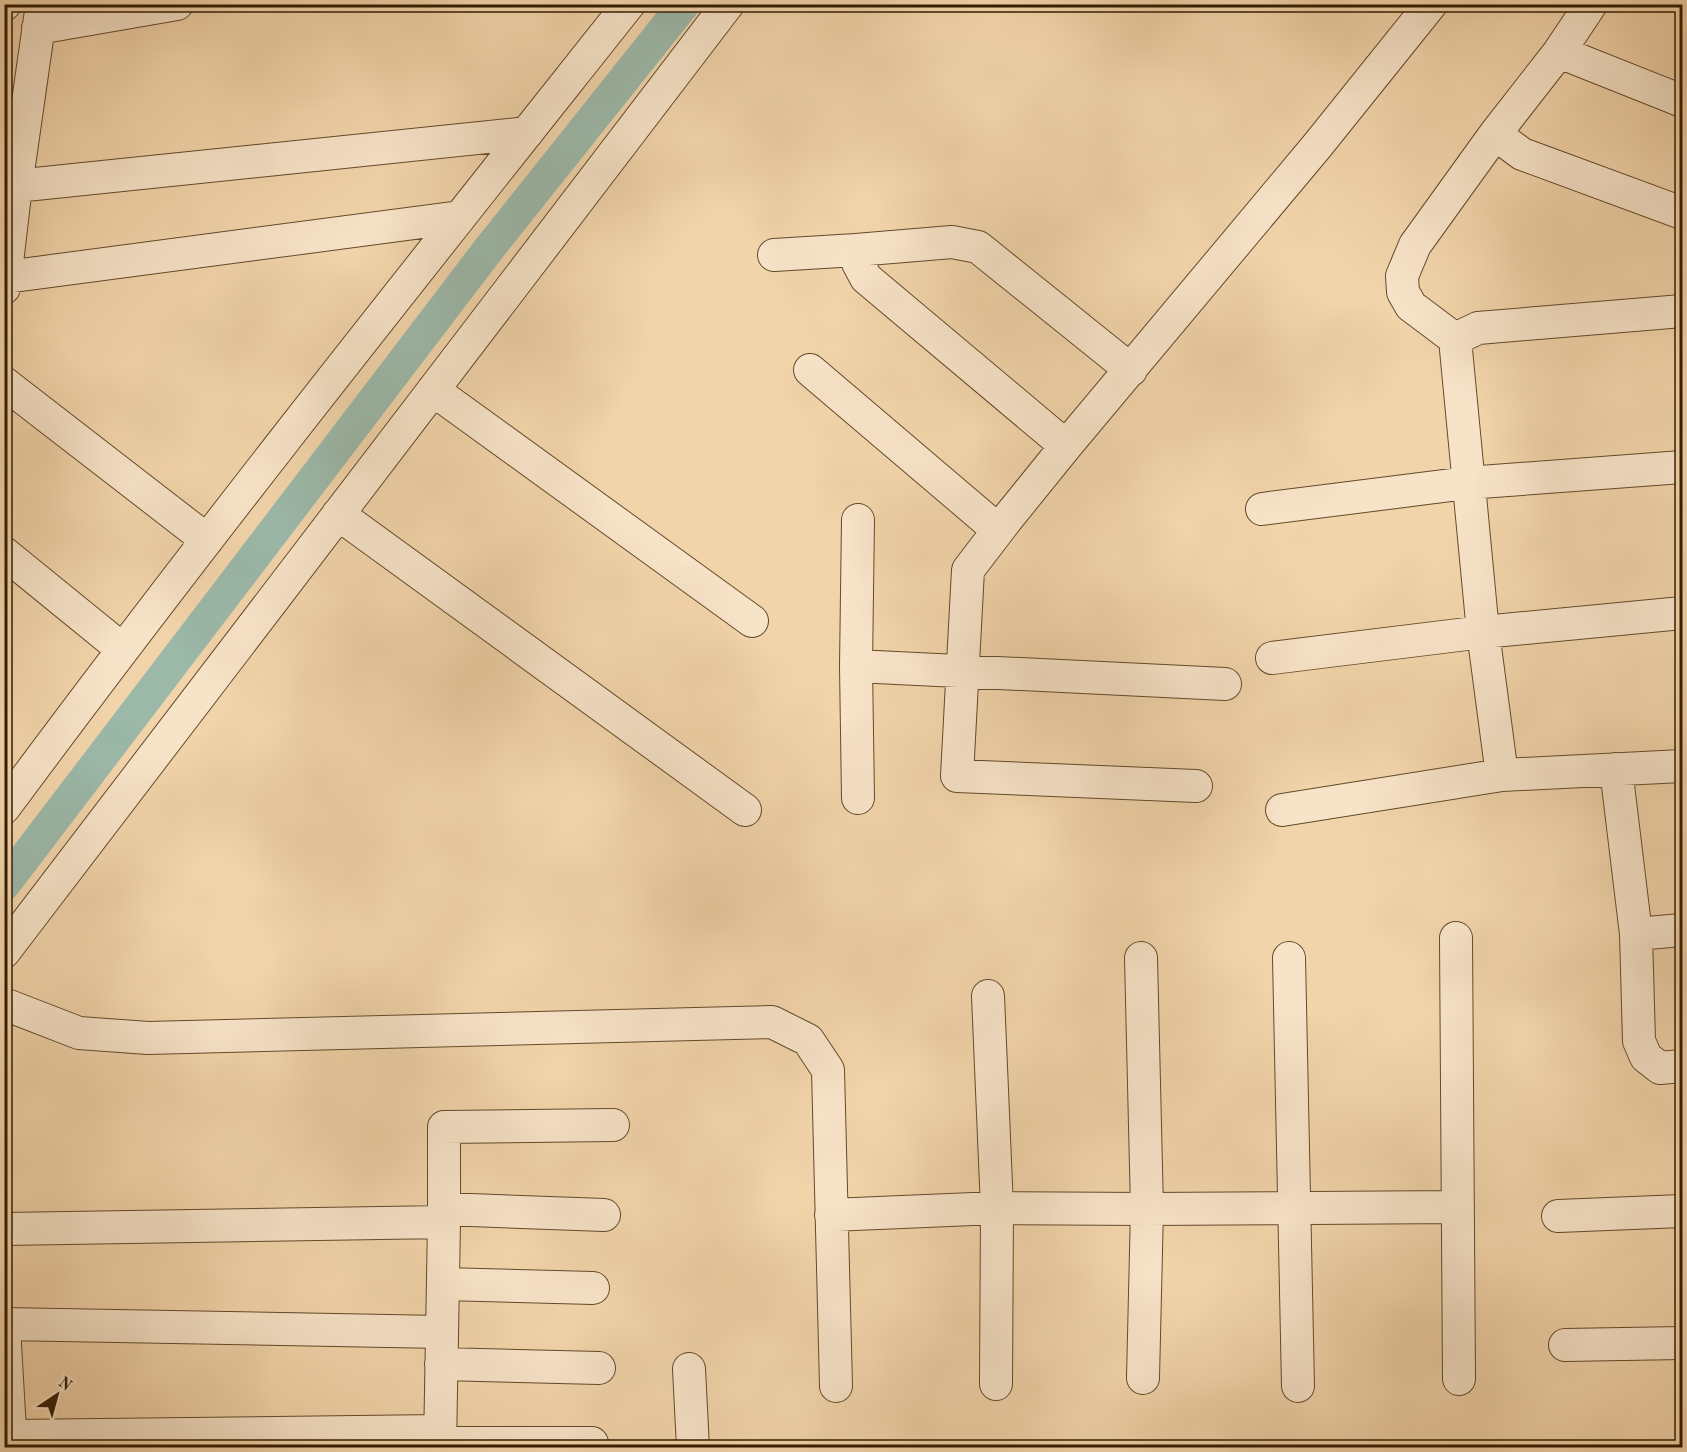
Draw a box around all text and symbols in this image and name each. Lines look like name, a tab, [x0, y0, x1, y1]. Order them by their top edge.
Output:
north arrow	[27, 1365, 87, 1425]
text: N	[55, 1374, 75, 1395]

